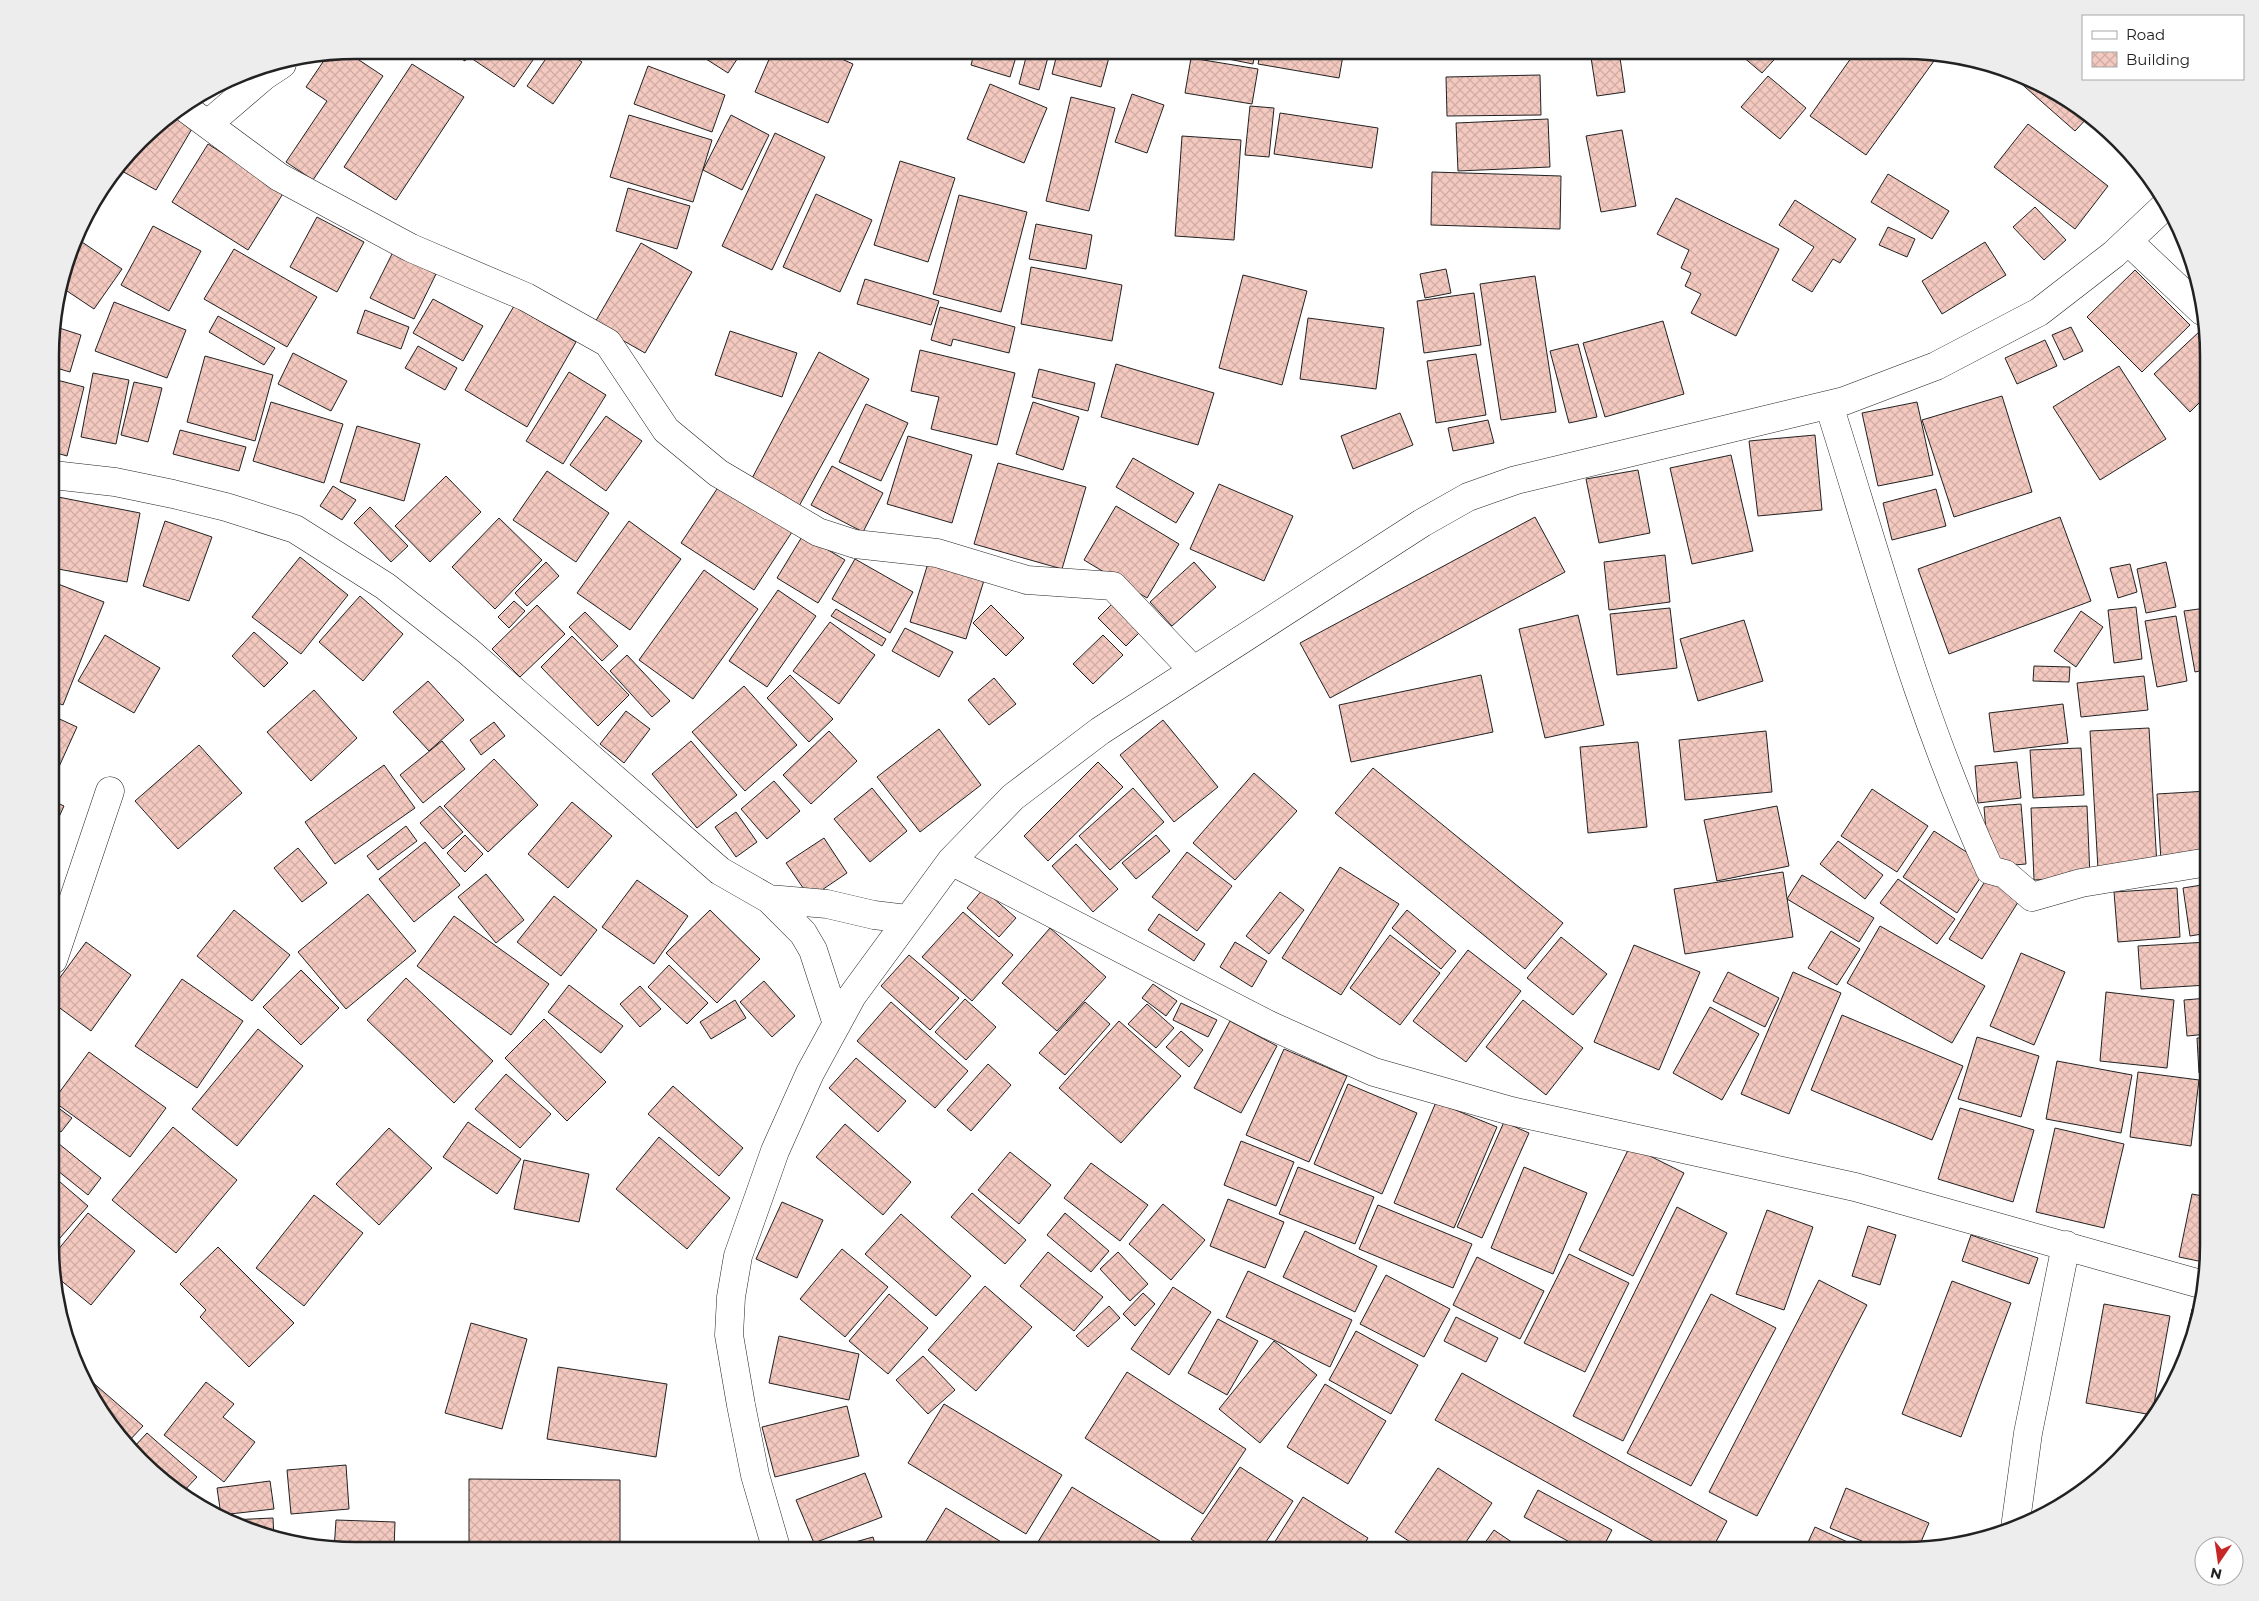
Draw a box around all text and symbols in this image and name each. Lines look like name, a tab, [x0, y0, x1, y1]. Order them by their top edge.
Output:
legend	[2082, 15, 2244, 80]
text: Road	[2126, 25, 2165, 44]
text: Building	[2126, 50, 2190, 69]
north arrow	[2194, 1536, 2244, 1586]
text: N	[2209, 1564, 2224, 1584]

